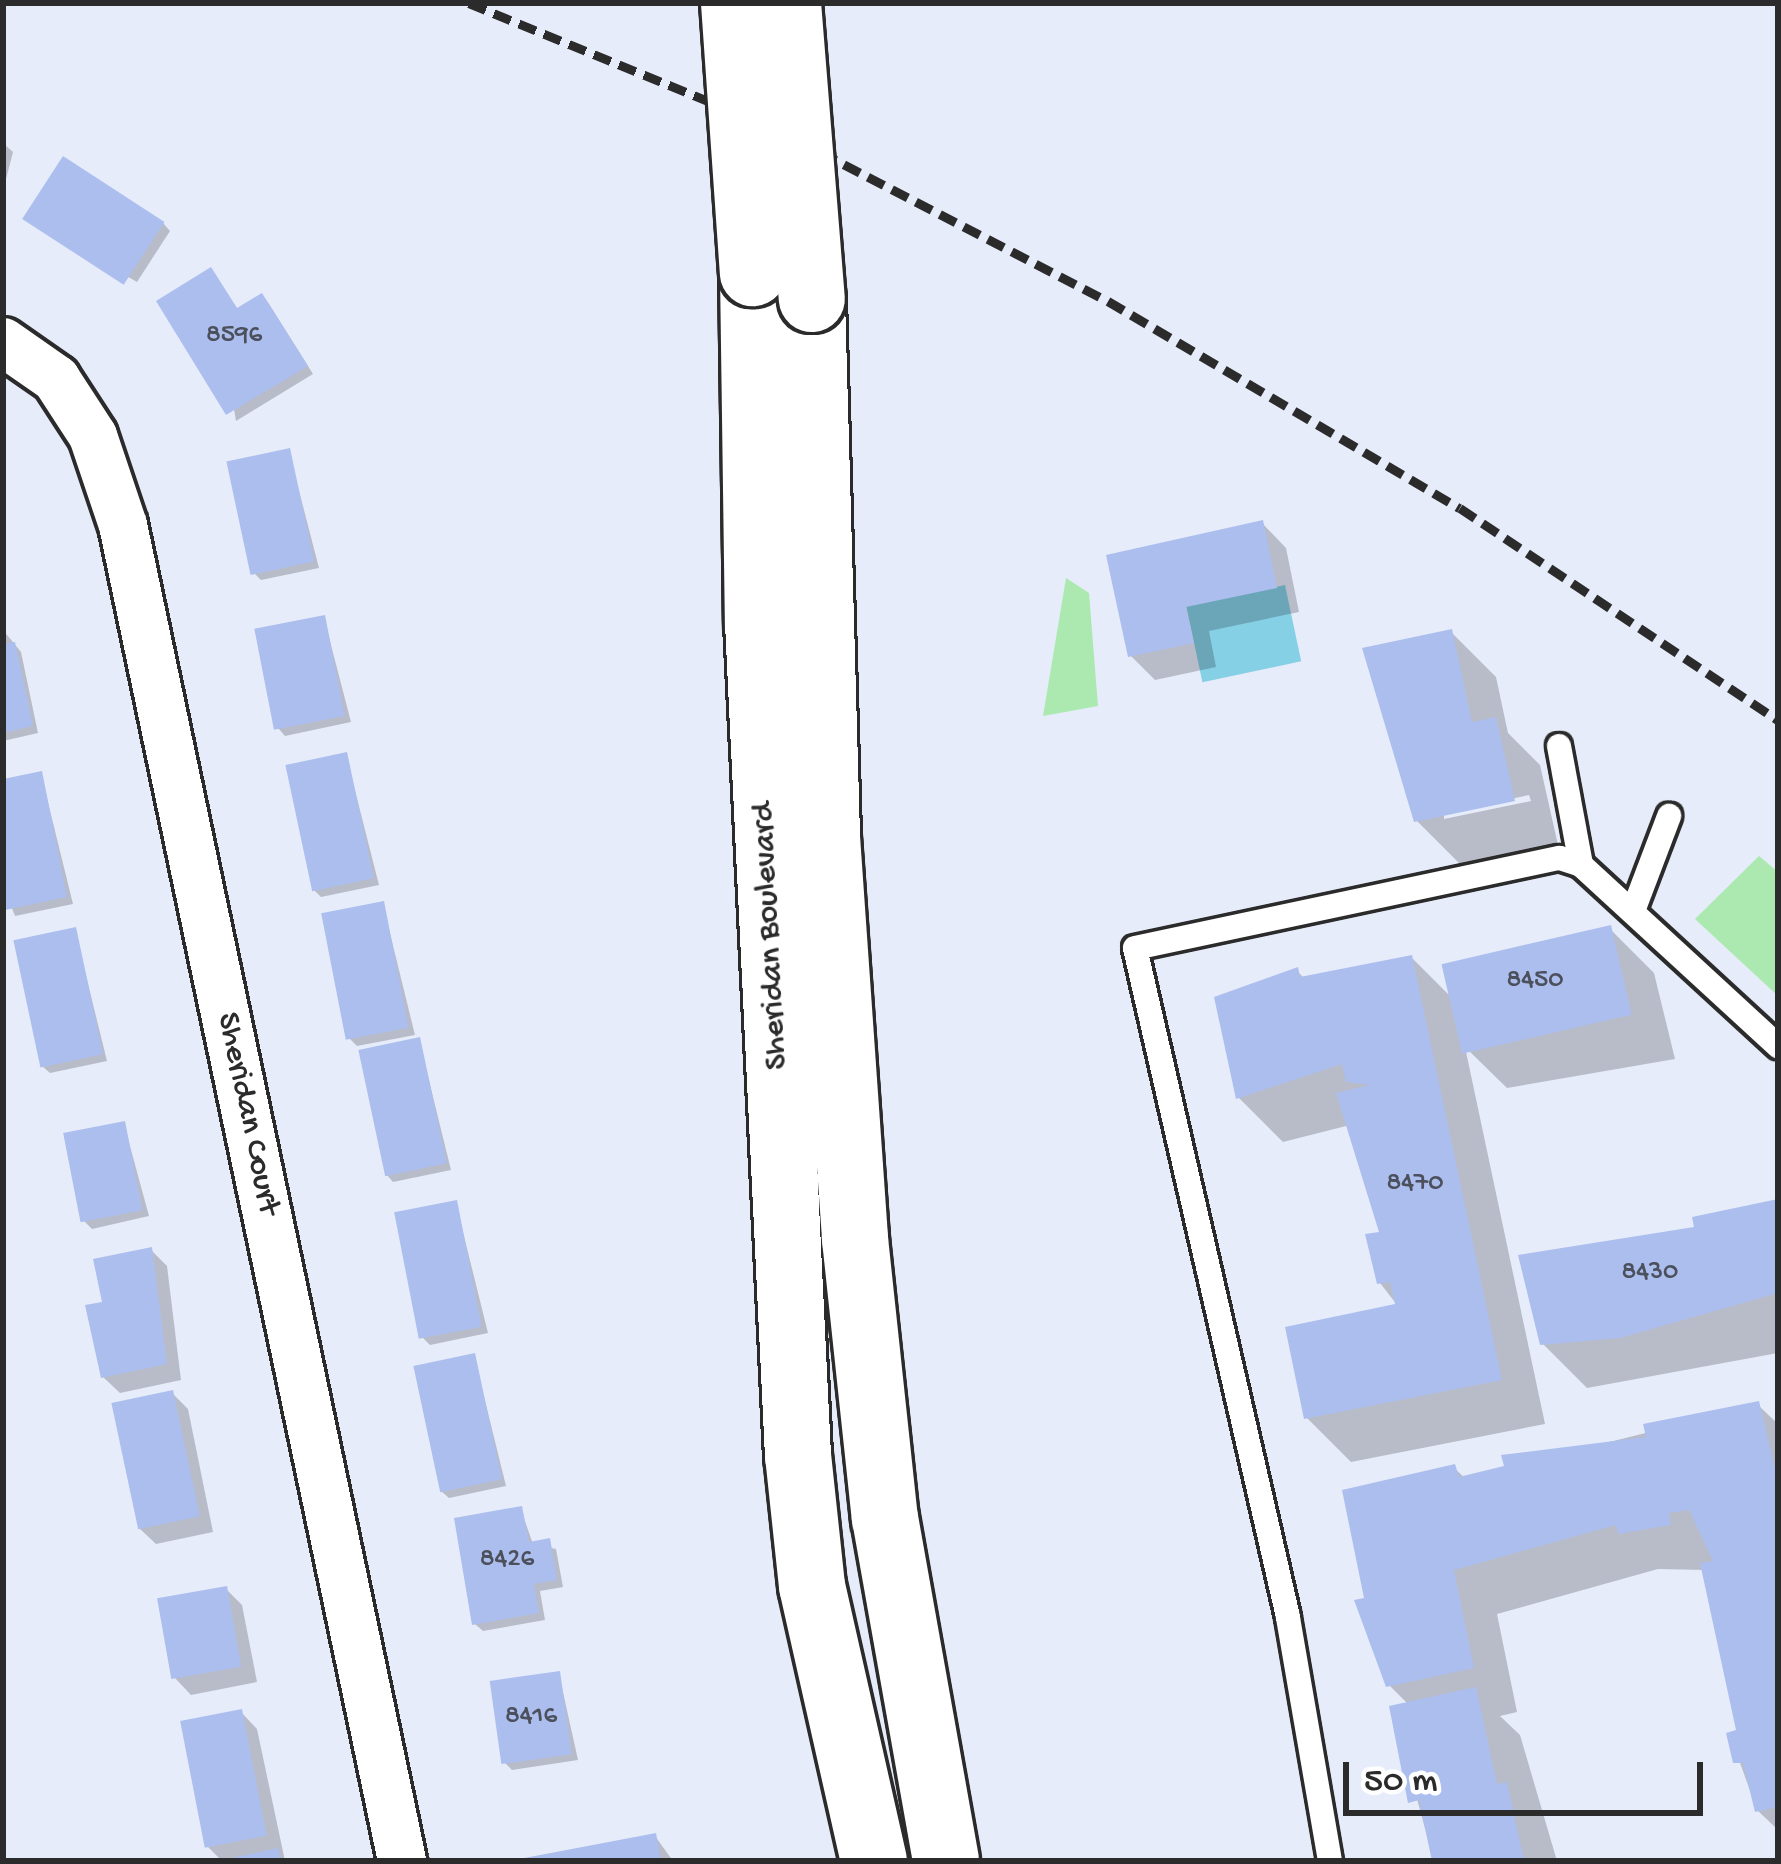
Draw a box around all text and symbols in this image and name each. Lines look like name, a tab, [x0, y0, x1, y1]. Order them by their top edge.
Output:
house number: 8596	[206, 321, 262, 353]
street label: Sheridan Boulevard	[745, 801, 799, 1071]
house number: 8450	[1506, 966, 1564, 998]
street label: Sheridan Court	[205, 1009, 287, 1219]
house number: 8470	[1387, 1169, 1443, 1201]
house number: 8430	[1622, 1258, 1678, 1290]
house number: 8426	[480, 1545, 534, 1577]
house number: 8416	[505, 1702, 557, 1734]
scale bar	[1349, 1738, 1709, 1812]
text: 50 m	[1364, 1761, 1437, 1804]

